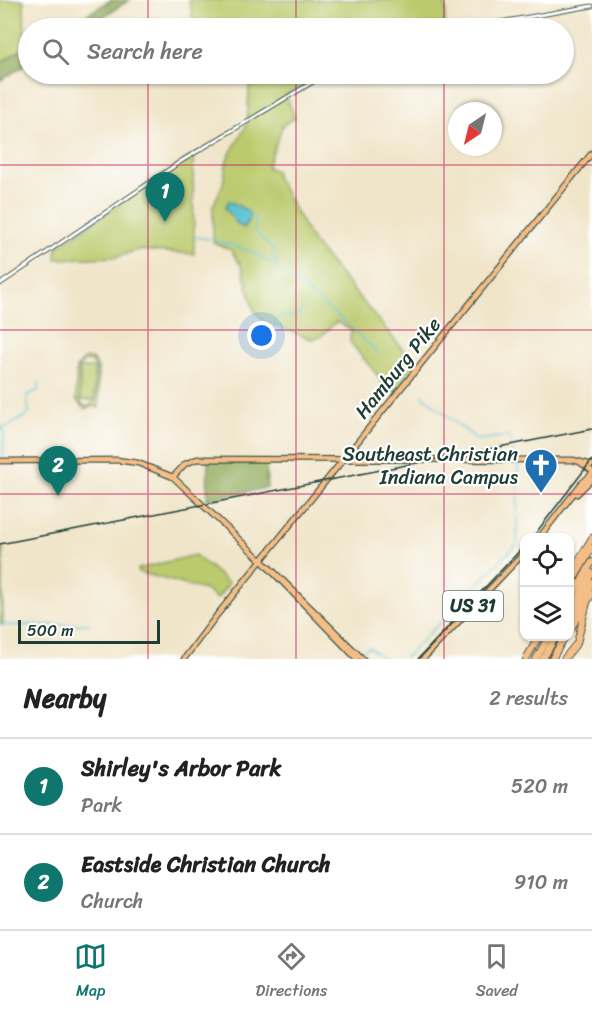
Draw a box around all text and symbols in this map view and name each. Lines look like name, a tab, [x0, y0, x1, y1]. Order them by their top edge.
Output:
search box	[18, 18, 574, 84]
text: Search here	[87, 32, 203, 71]
icon: search	[39, 35, 72, 68]
north arrow	[448, 102, 502, 156]
pin: 1	[146, 172, 184, 222]
street label: Hamburg Pike	[346, 309, 450, 427]
your location	[247, 321, 276, 350]
place label: Southeast Christian Indiana Campus	[342, 437, 519, 495]
pin: 2	[38, 446, 78, 496]
church icon: Southeast Christian Indiana Campus	[523, 447, 559, 494]
map controls	[520, 533, 574, 641]
button: locate	[520, 533, 574, 587]
button: layers	[520, 587, 574, 641]
road number: US 31	[443, 591, 503, 621]
text: 500 m	[27, 616, 73, 645]
scale bar	[18, 617, 160, 644]
text: Nearby	[24, 675, 106, 721]
text: 2 results	[489, 681, 568, 716]
text: Shirley's Arbor Park	[81, 749, 281, 788]
text: 1	[39, 769, 48, 804]
text: 520 m	[511, 769, 568, 804]
text: Park	[81, 788, 122, 823]
text: Eastside Christian Church	[81, 845, 330, 884]
text: 2	[38, 865, 49, 900]
text: 910 m	[514, 865, 568, 900]
text: Church	[81, 884, 143, 919]
tab: Map	[74, 940, 107, 1005]
tab: Directions	[256, 940, 327, 1005]
tab: Saved	[476, 940, 518, 1005]

